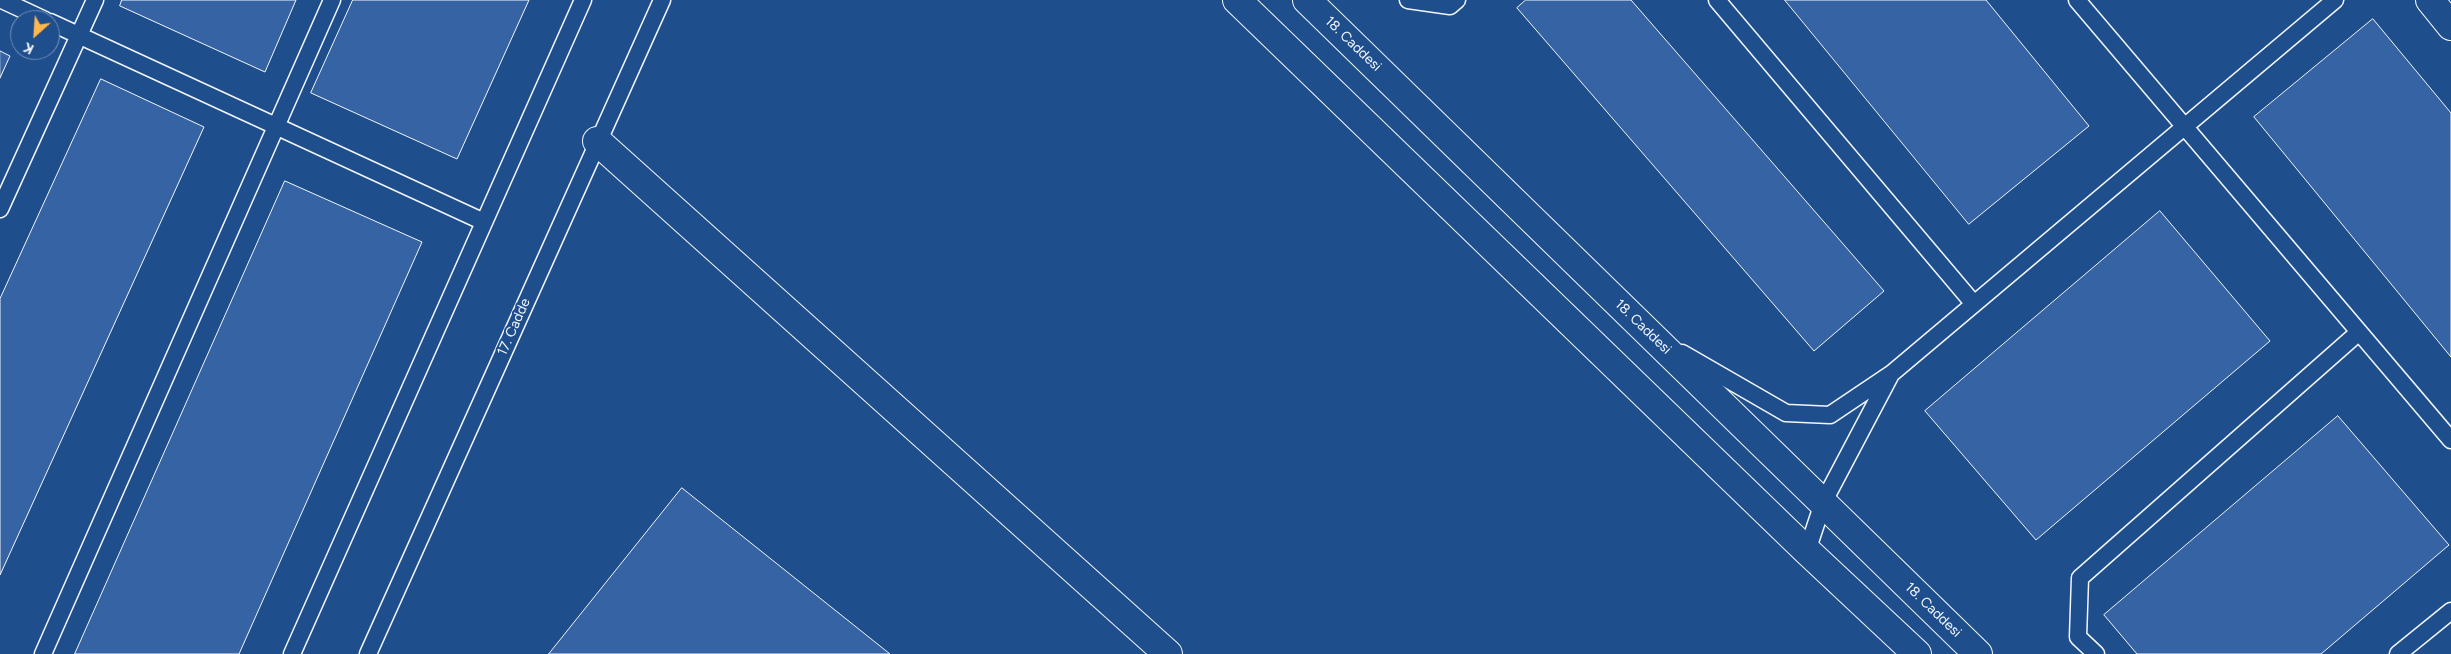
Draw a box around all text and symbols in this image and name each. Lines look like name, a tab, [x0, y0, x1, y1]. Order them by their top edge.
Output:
north arrow	[10, 10, 60, 60]
street label: 18. Caddesi	[1321, 13, 1385, 75]
text: K	[21, 38, 37, 58]
street label: 17. Cadde	[494, 296, 534, 358]
street label: 18. Caddesi	[1611, 296, 1675, 358]
street label: 18. Caddesi	[1901, 579, 1965, 641]

